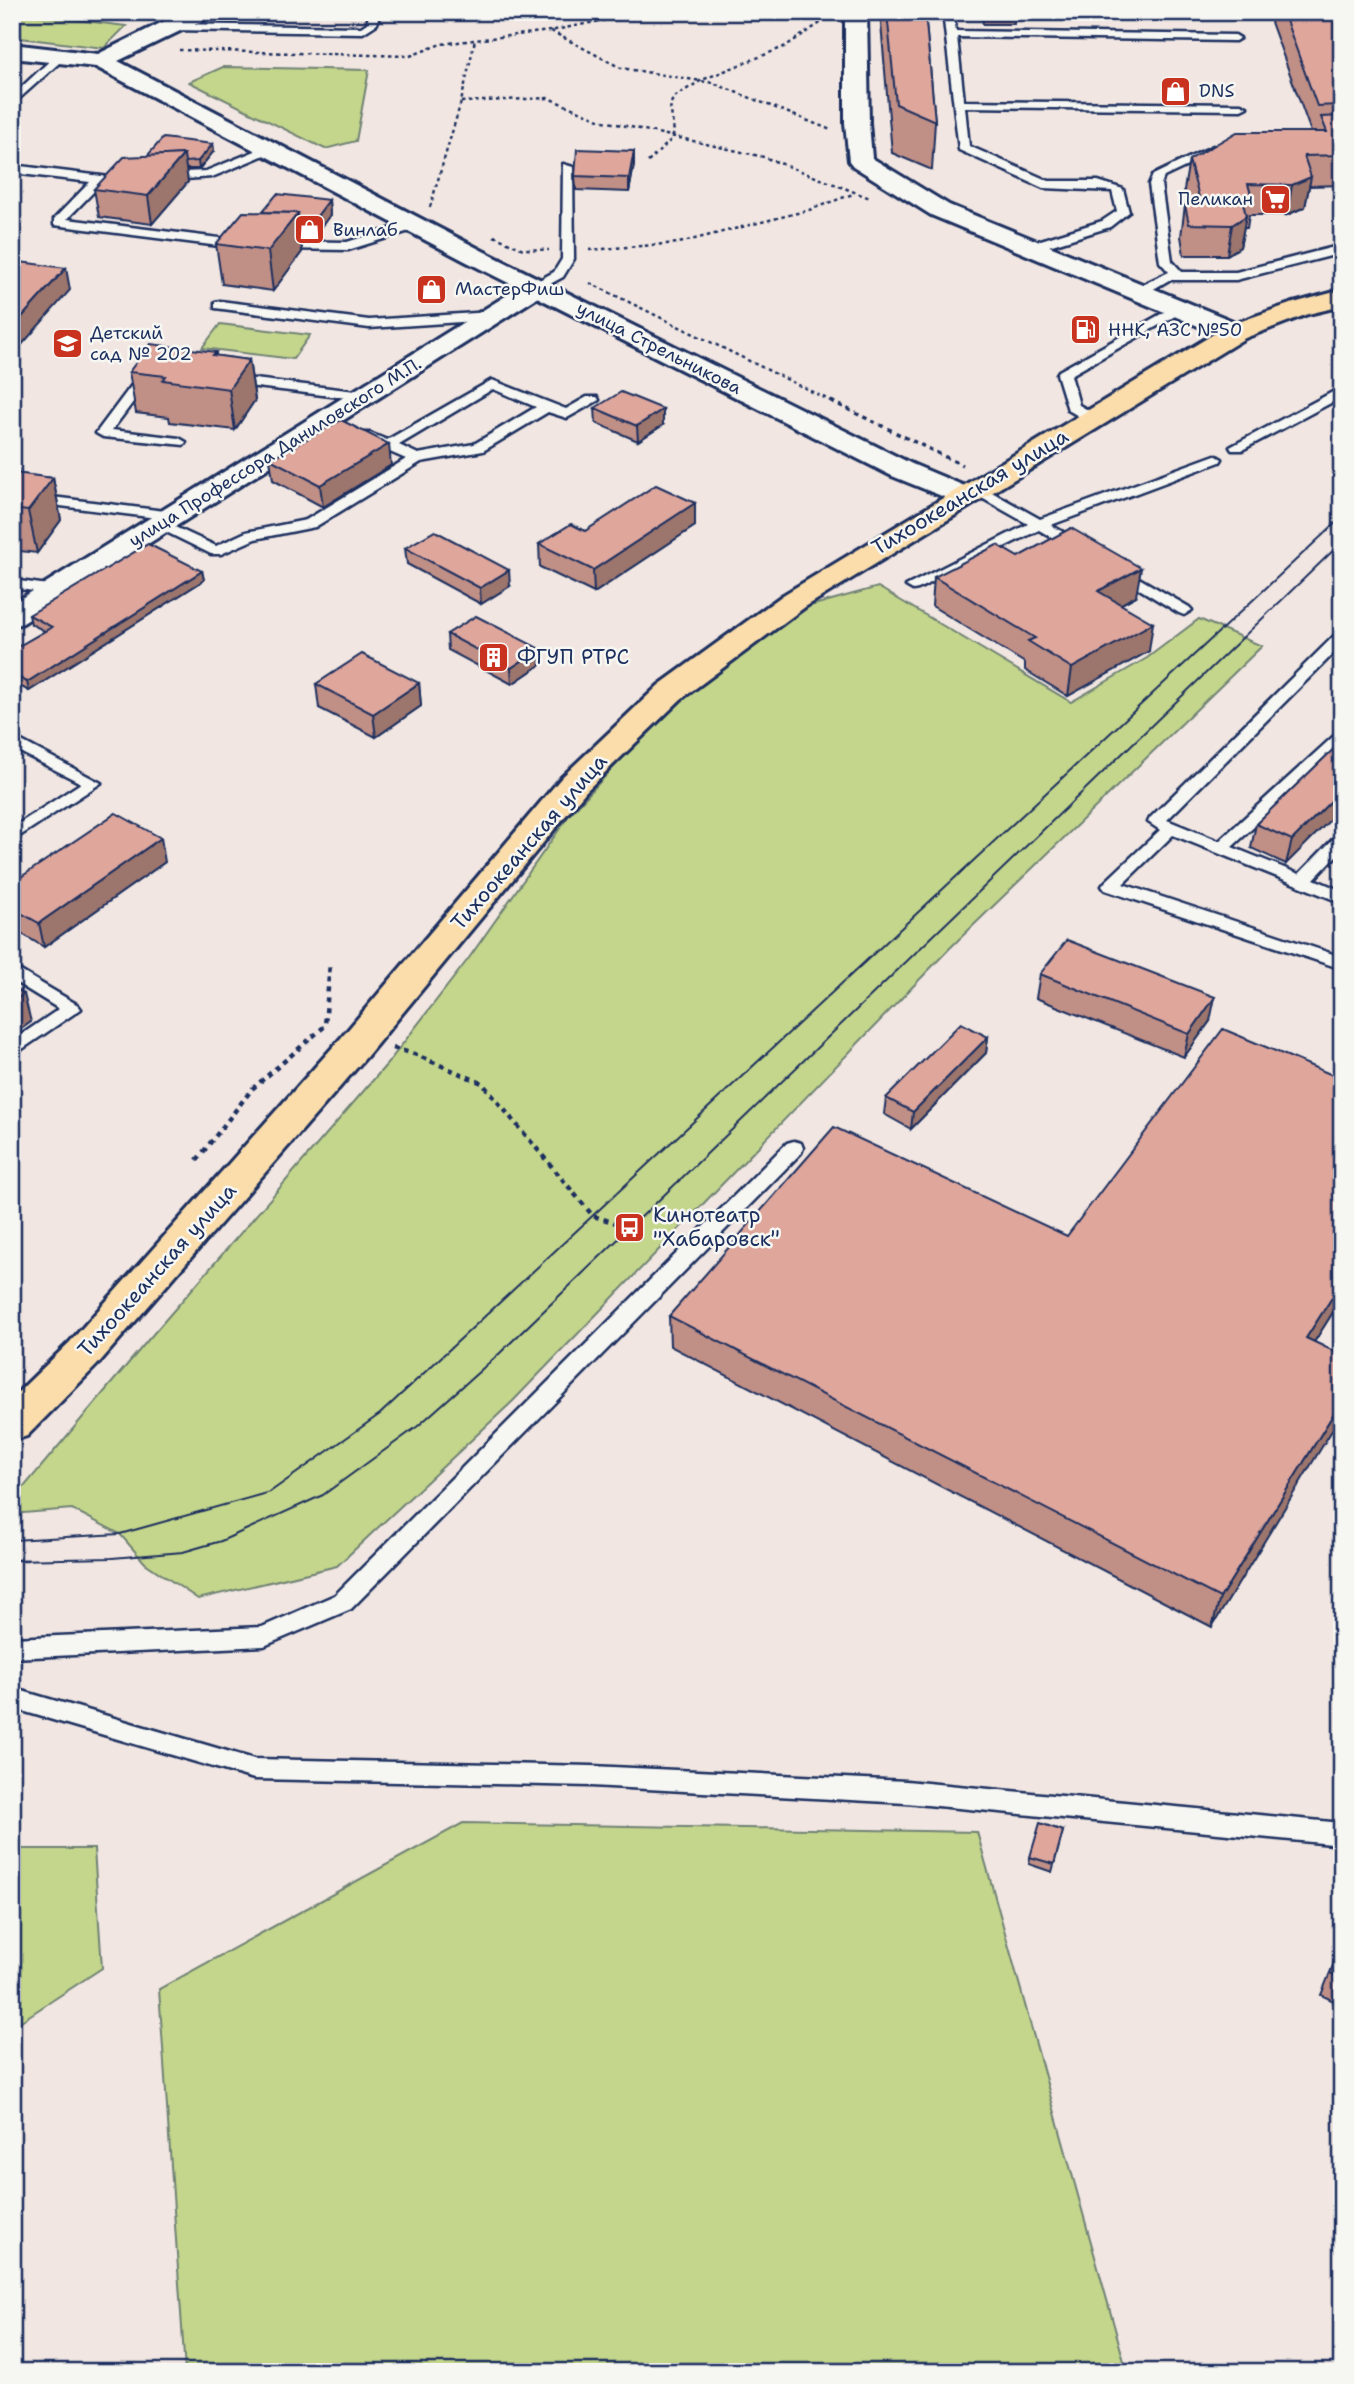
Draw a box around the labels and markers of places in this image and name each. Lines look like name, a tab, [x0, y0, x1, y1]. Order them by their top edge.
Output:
shop icon: DNS	[1159, 74, 1193, 108]
place label: DNS	[1199, 79, 1234, 103]
supermarket icon: Пеликан	[1259, 182, 1293, 216]
place label: Пеликан	[1178, 187, 1253, 211]
shop icon: Винлаб	[293, 213, 327, 247]
place label: Винлаб	[333, 218, 398, 242]
shop icon: МастерФиш	[415, 272, 449, 306]
place label: МастерФиш	[455, 277, 564, 301]
fuel station icon: ННК, АЗС №50	[1068, 313, 1102, 347]
place label: ННК, АЗС №50	[1108, 318, 1242, 342]
place label: Детский сад № 202	[90, 321, 192, 366]
school or university icon: Детский сад № 202	[50, 326, 84, 360]
building icon: ФГУП РТРС	[477, 640, 511, 674]
place label: ФГУП РТРС	[517, 643, 629, 671]
place label: Кинотеатр "Хабаровск"	[653, 1201, 780, 1253]
bus stop icon: Кинотеатр "Хабаровск"	[613, 1210, 647, 1244]

